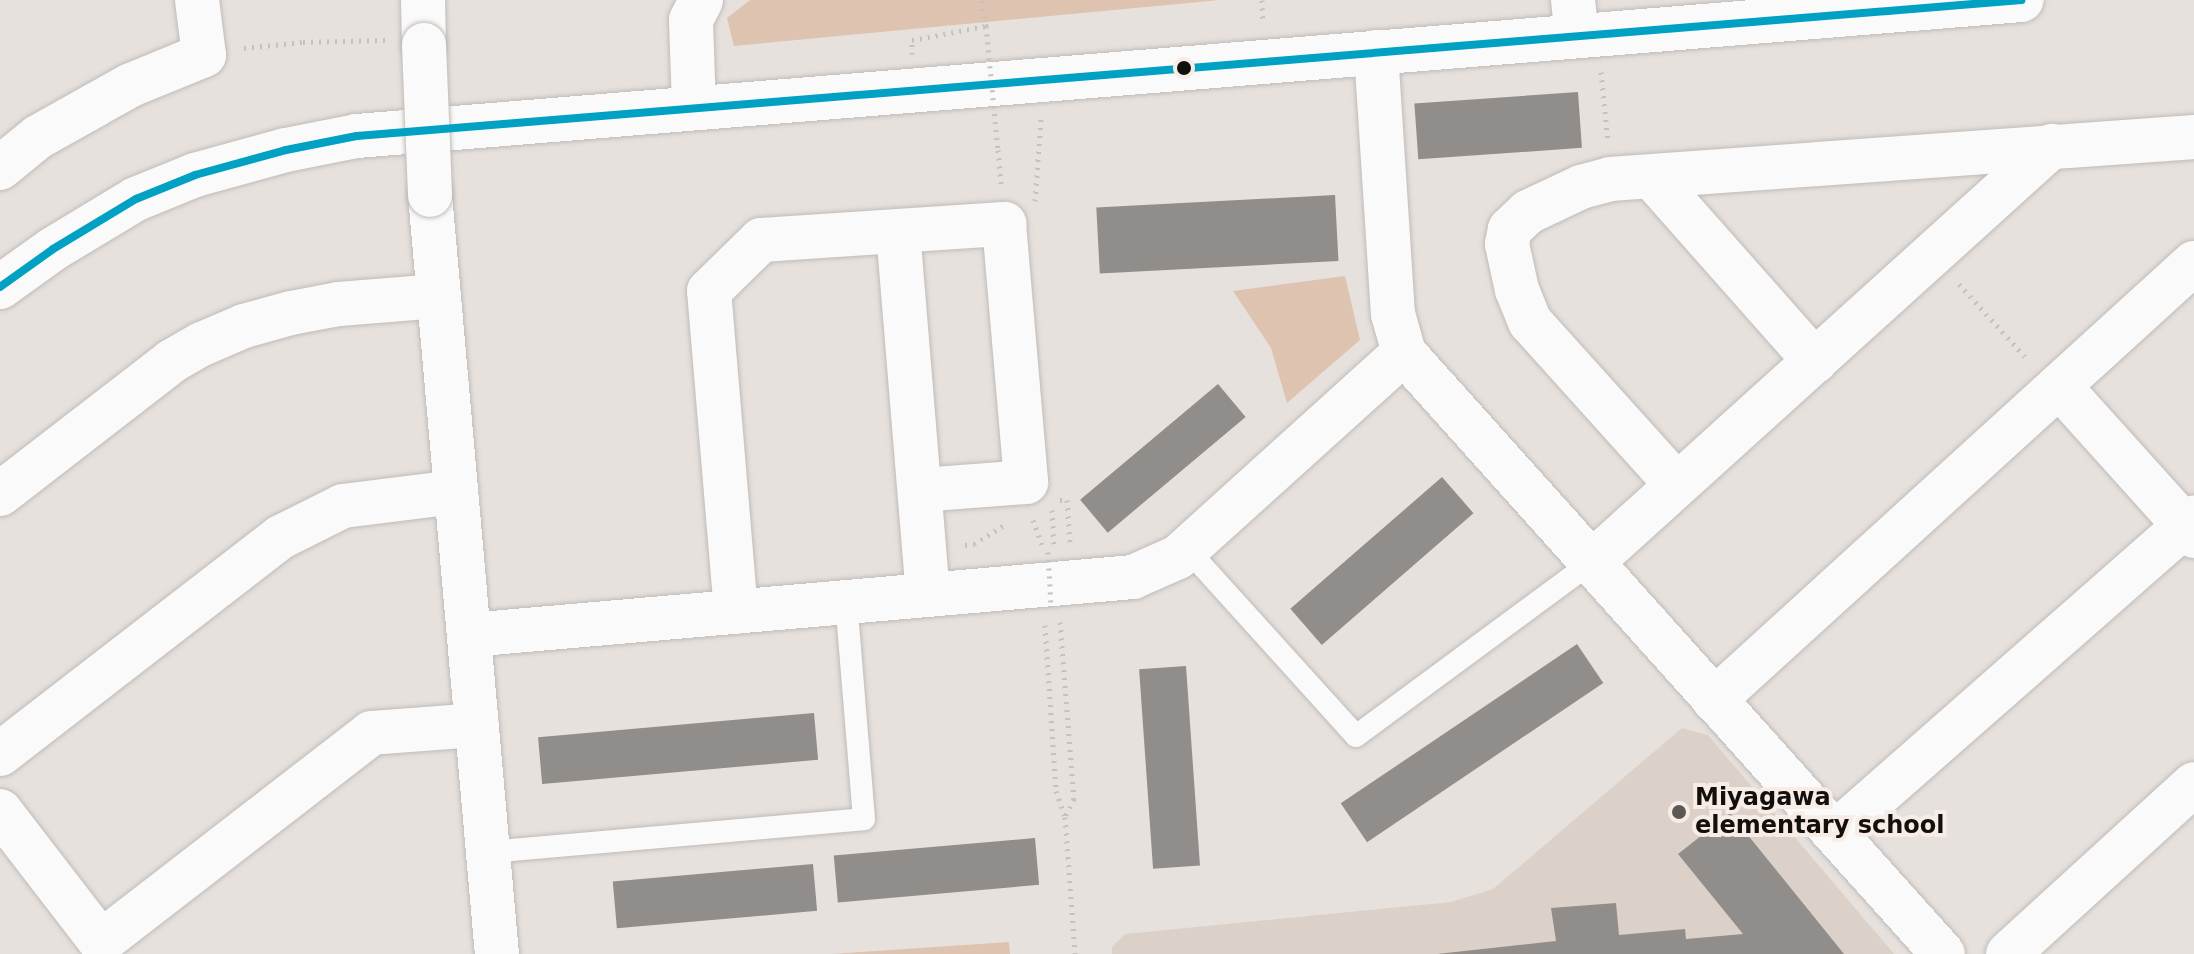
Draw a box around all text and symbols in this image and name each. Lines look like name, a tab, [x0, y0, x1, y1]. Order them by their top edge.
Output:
unlabelled marker	[1176, 60, 1192, 76]
place label: Miyagawa elementary school	[1695, 784, 1944, 840]
marker: Miyagawa elementary school	[1670, 803, 1688, 821]

